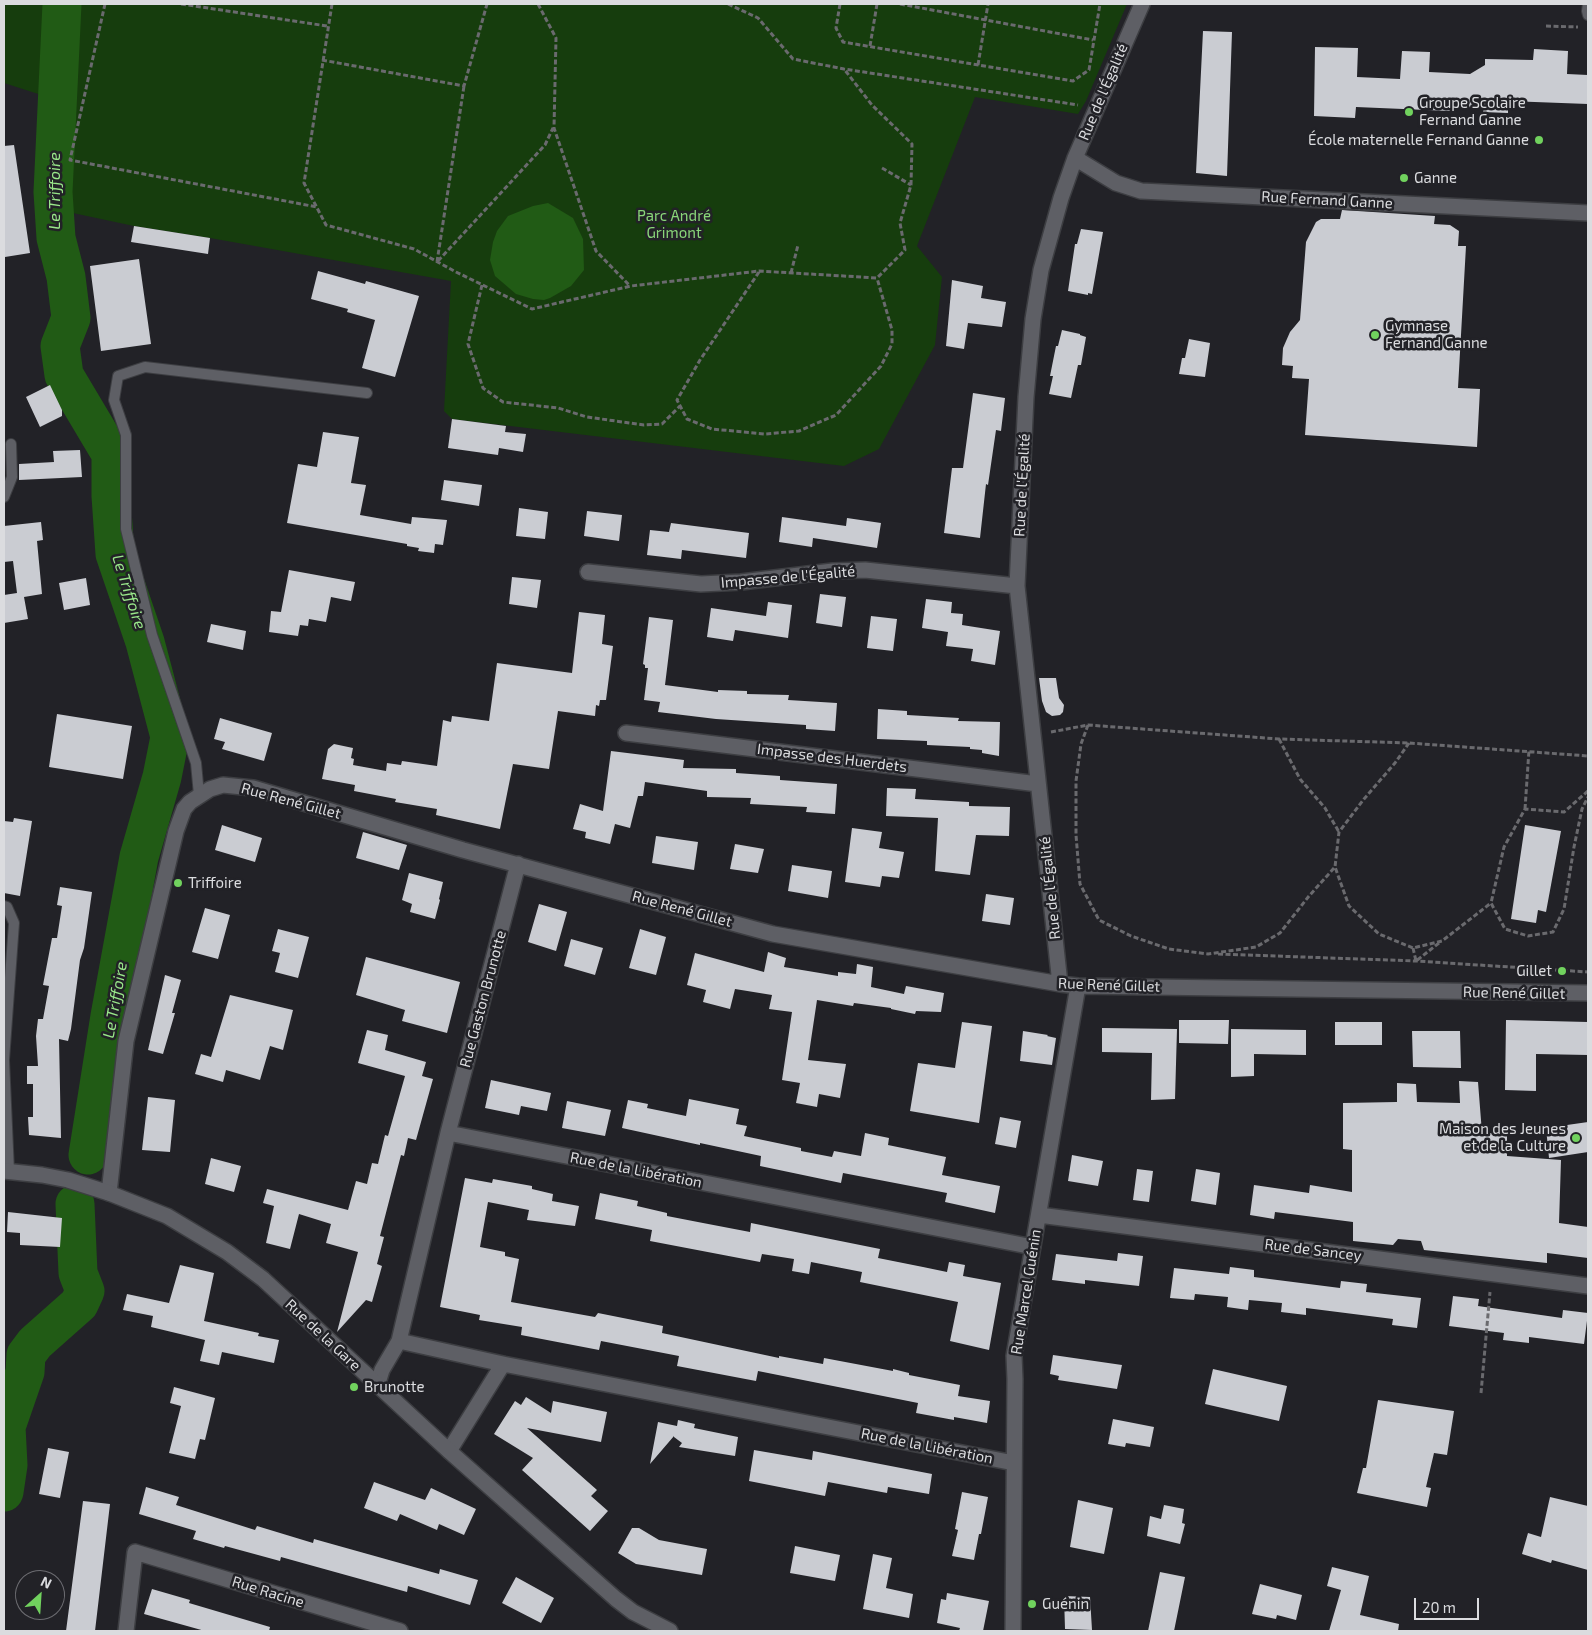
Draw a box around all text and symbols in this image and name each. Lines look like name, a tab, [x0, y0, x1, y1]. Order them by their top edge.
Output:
street label: Rue de l'Égalité	[1075, 41, 1131, 143]
place label: Groupe Scolaire Fernand Ganne	[1419, 94, 1526, 129]
marker: Groupe Scolaire Fernand Ganne	[1403, 106, 1415, 118]
place label: École maternelle Fernand Ganne	[1308, 131, 1529, 149]
marker: École maternelle Fernand Ganne	[1533, 134, 1545, 146]
water label: Le Triffoire	[45, 152, 65, 230]
place label: Ganne	[1414, 169, 1457, 187]
marker: Ganne	[1398, 172, 1410, 184]
street label: Rue Fernand Ganne	[1261, 188, 1393, 212]
park label: Parc André Grimont	[637, 207, 711, 242]
place label: Gymnase Fernand Ganne	[1385, 317, 1488, 352]
marker: Gymnase Fernand Ganne	[1369, 329, 1381, 341]
street label: Rue de l'Égalité	[1010, 433, 1034, 537]
water label: Le Triffoire	[108, 552, 150, 632]
street label: Impasse de l'Égalité	[720, 562, 856, 592]
street label: Impasse des Huerdets	[756, 740, 908, 776]
street label: Rue René Gillet	[239, 779, 343, 823]
street label: Rue de l'Égalité	[1036, 836, 1064, 940]
place label: Triffoire	[188, 874, 242, 892]
marker: Triffoire	[172, 877, 184, 889]
street label: Rue René Gillet	[630, 887, 734, 931]
street label: Rue Gaston Brunotte	[456, 928, 510, 1070]
water label: Le Triffoire	[99, 960, 131, 1040]
place label: Gillet	[1516, 962, 1552, 980]
marker: Gillet	[1556, 965, 1568, 977]
street label: Rue René Gillet	[1058, 974, 1160, 996]
street label: Rue René Gillet	[1463, 983, 1565, 1003]
place label: Maison des Jeunes et de la Culture	[1439, 1120, 1566, 1155]
marker: Maison des Jeunes et de la Culture	[1570, 1132, 1582, 1144]
street label: Rue de la Libération	[568, 1148, 704, 1192]
street label: Rue Marcel Guénin	[1007, 1228, 1045, 1356]
street label: Rue de Sancey	[1263, 1235, 1363, 1265]
street label: Rue de la Gare	[281, 1295, 365, 1375]
place label: Brunotte	[364, 1378, 425, 1396]
marker: Brunotte	[348, 1381, 360, 1393]
street label: Rue de la Libération	[859, 1424, 995, 1468]
north arrow	[15, 1570, 65, 1620]
text: N	[38, 1572, 55, 1592]
street label: Rue Racine	[230, 1572, 306, 1612]
scale bar	[1417, 1588, 1482, 1620]
place label: Guénin	[1042, 1595, 1089, 1613]
marker: Guénin	[1026, 1598, 1038, 1610]
text: 20 m	[1422, 1598, 1456, 1616]

